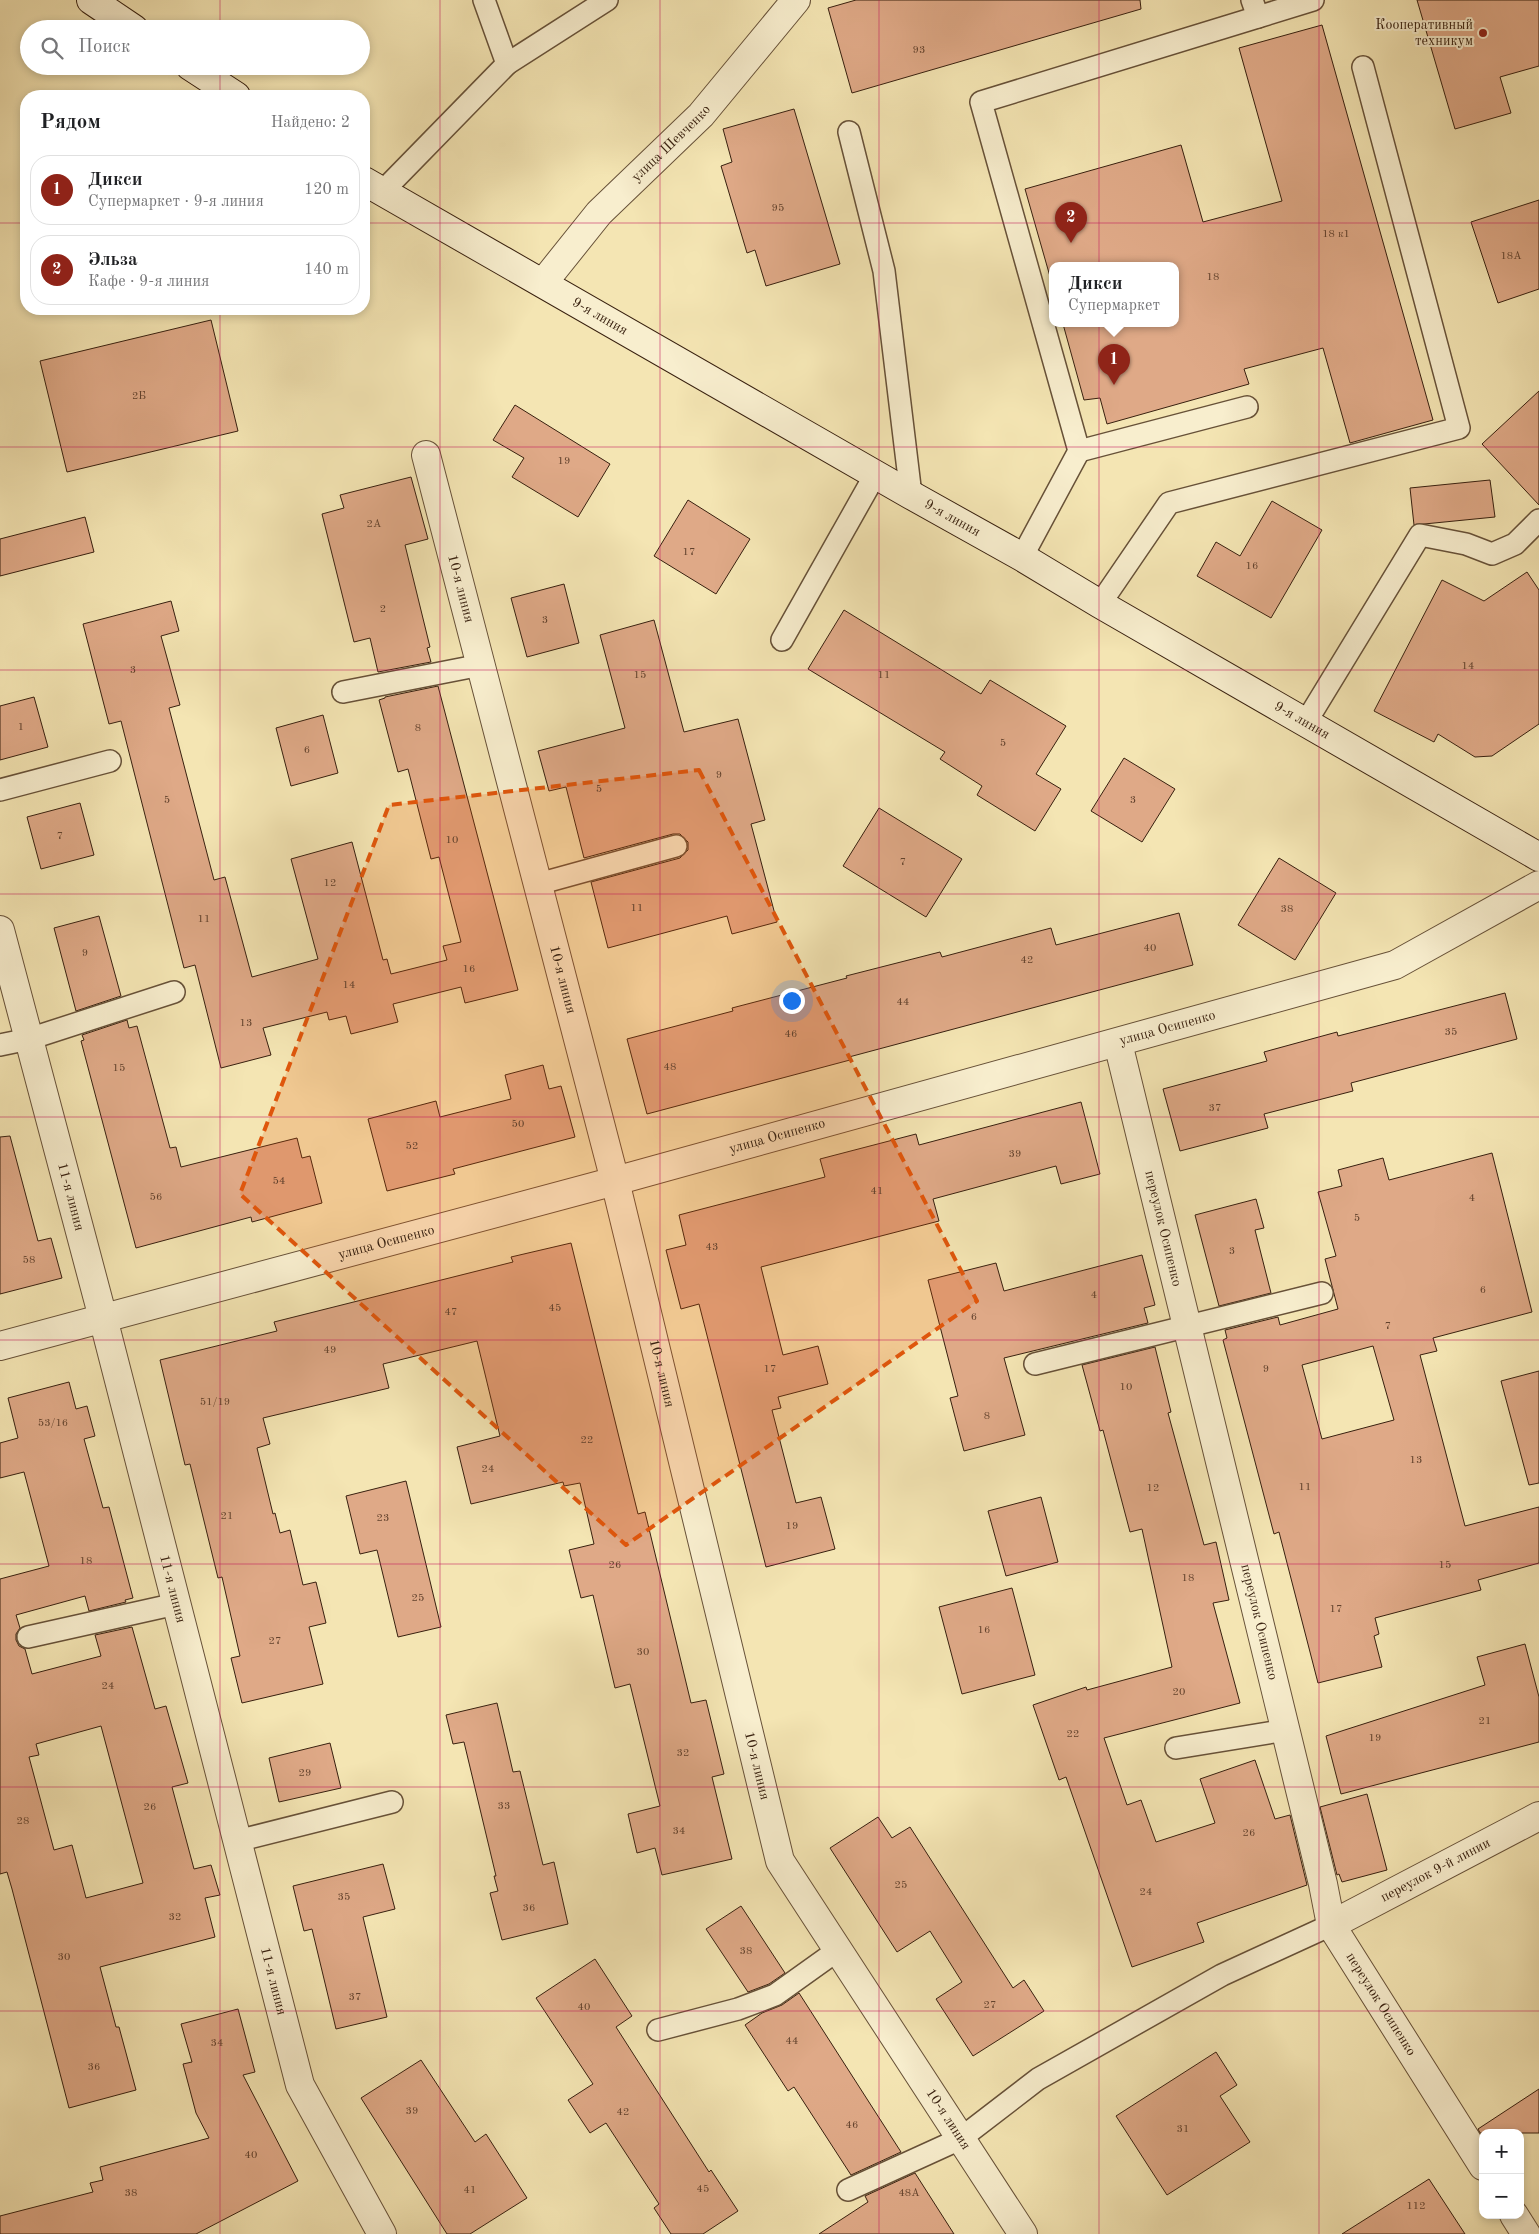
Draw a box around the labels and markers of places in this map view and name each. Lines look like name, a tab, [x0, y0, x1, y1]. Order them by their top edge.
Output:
place label: Кооперативный техникум	[1375, 18, 1473, 48]
marker: Кооперативный техникум	[1477, 27, 1489, 39]
pin: 2	[1055, 202, 1087, 243]
pin: 1	[1098, 344, 1130, 385]

